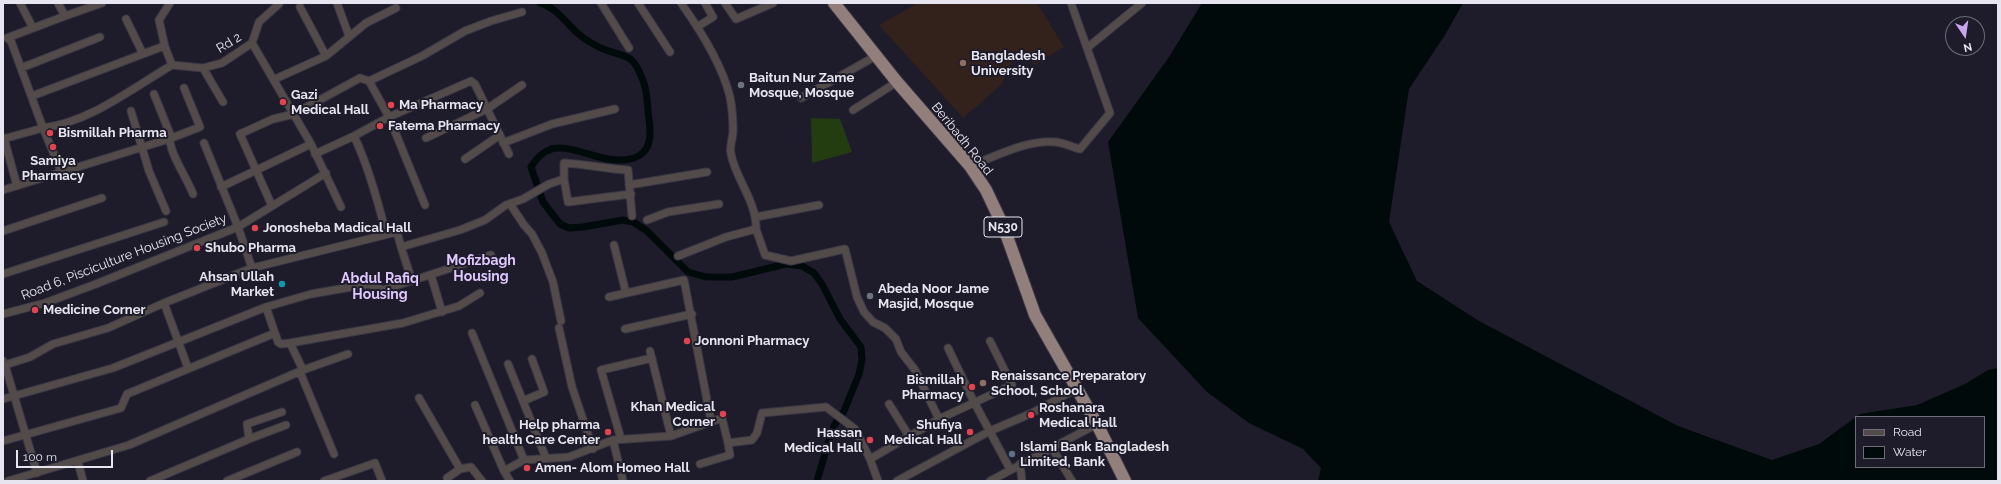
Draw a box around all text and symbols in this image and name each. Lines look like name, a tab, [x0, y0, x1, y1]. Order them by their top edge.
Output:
north arrow	[1945, 16, 1985, 56]
street label: Rd 2	[214, 29, 244, 57]
text: N	[1962, 40, 1973, 54]
place label: Bangladesh University	[971, 48, 1045, 79]
marker: Bangladesh University	[958, 58, 968, 68]
place label: Baitun Nur Zame Mosque, Mosque	[749, 70, 854, 101]
marker: Baitun Nur Zame Mosque, Mosque	[736, 80, 746, 90]
place label: Gazi Medical Hall	[291, 87, 369, 118]
marker: Gazi Medical Hall	[278, 97, 288, 107]
place label: Ma Pharmacy	[399, 97, 483, 113]
marker: Ma Pharmacy	[386, 100, 396, 110]
street label: Beribadh Road	[928, 100, 996, 178]
place label: Fatema Pharmacy	[388, 118, 500, 134]
marker: Fatema Pharmacy	[375, 121, 385, 131]
place label: Bismillah Pharma	[58, 125, 167, 141]
marker: Bismillah Pharma	[45, 128, 55, 138]
marker: Samiya Pharmacy	[48, 142, 58, 152]
place label: Samiya Pharmacy	[22, 153, 84, 184]
street label: Road 6, Pisciculture Housing Society	[19, 210, 229, 304]
road number: N530	[984, 217, 1022, 237]
place label: Jonosheba Madical Hall	[263, 220, 411, 236]
marker: Jonosheba Madical Hall	[250, 223, 260, 233]
place label: Shubo Pharma	[205, 240, 296, 256]
marker: Shubo Pharma	[192, 243, 202, 253]
district label: Mofizbagh Housing	[446, 253, 516, 286]
place label: Ahsan Ullah Market	[199, 269, 274, 300]
district label: Abdul Rafiq Housing	[341, 271, 419, 304]
marker: Ahsan Ullah Market	[277, 279, 287, 289]
place label: Abeda Noor Jame Masjid, Mosque	[878, 281, 989, 312]
marker: Abeda Noor Jame Masjid, Mosque	[865, 291, 875, 301]
place label: Medicine Corner	[43, 302, 145, 318]
marker: Medicine Corner	[30, 305, 40, 315]
place label: Jonnoni Pharmacy	[695, 333, 809, 349]
marker: Jonnoni Pharmacy	[682, 336, 692, 346]
place label: Renaissance Preparatory School, School	[991, 368, 1146, 399]
place label: Bismillah Pharmacy	[902, 372, 964, 403]
marker: Renaissance Preparatory School, School	[978, 378, 988, 388]
marker: Bismillah Pharmacy	[967, 382, 977, 392]
place label: Khan Medical Corner	[630, 399, 715, 430]
place label: Roshanara Medical Hall	[1039, 400, 1117, 431]
marker: Khan Medical Corner	[718, 409, 728, 419]
marker: Roshanara Medical Hall	[1026, 410, 1036, 420]
legend	[1855, 416, 1985, 468]
place label: Help pharma health Care Center	[482, 417, 600, 448]
place label: Shufiya Medical Hall	[884, 417, 962, 448]
place label: Hassan Medical Hall	[784, 425, 862, 456]
text: Road	[1893, 425, 1922, 439]
marker: Help pharma health Care Center	[603, 427, 613, 437]
marker: Shufiya Medical Hall	[965, 427, 975, 437]
marker: Hassan Medical Hall	[865, 435, 875, 445]
place label: Islami Bank Bangladesh Limited, Bank	[1020, 439, 1169, 470]
scale bar	[18, 442, 115, 468]
text: Water	[1893, 445, 1927, 459]
marker: Islami Bank Bangladesh Limited, Bank	[1007, 449, 1017, 459]
text: 100 m	[23, 450, 57, 464]
place label: Amen- Alom Homeo Hall	[535, 460, 690, 476]
marker: Amen- Alom Homeo Hall	[522, 463, 532, 473]

